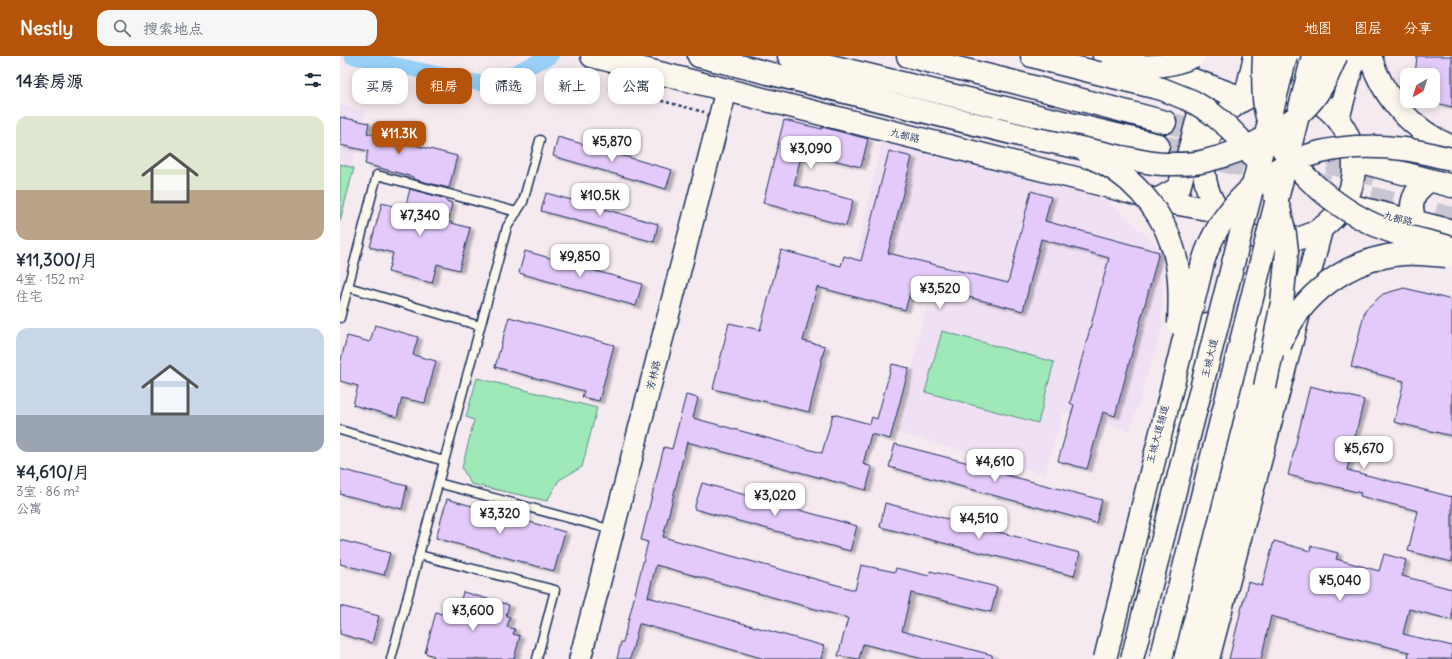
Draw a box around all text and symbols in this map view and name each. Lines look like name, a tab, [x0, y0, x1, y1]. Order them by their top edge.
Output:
search box	[97, 10, 377, 46]
text: Nestly	[20, 16, 73, 40]
icon: search	[111, 17, 133, 39]
text: 搜索地点	[143, 19, 203, 38]
text: 地图	[1304, 19, 1332, 37]
text: 图层	[1354, 19, 1382, 37]
text: 分享	[1404, 19, 1432, 37]
chip: 买房	[352, 68, 408, 104]
chip: 租房	[416, 68, 472, 104]
chip: 筛选	[480, 68, 536, 104]
chip: 新上	[544, 68, 600, 104]
chip: 公寓	[608, 68, 664, 104]
north arrow	[1400, 68, 1440, 108]
map controls	[1400, 68, 1440, 108]
icon: filters	[302, 69, 324, 91]
text: 14套房源	[16, 70, 84, 92]
pin: ¥11.3K	[366, 121, 432, 155]
text: ¥11.3K	[381, 125, 417, 142]
street label: 九都路	[889, 126, 921, 145]
pin: ¥5,870	[579, 129, 645, 163]
text: ¥5,870	[592, 133, 632, 150]
pin: ¥3,090	[778, 136, 844, 170]
text: ¥3,090	[790, 140, 832, 157]
icon: home	[134, 142, 206, 214]
pin: ¥10.5K	[567, 183, 633, 217]
text: ¥10.5K	[580, 187, 620, 204]
pin: ¥7,340	[387, 203, 453, 237]
text: ¥7,340	[400, 207, 440, 224]
street label: 九都路	[1382, 209, 1414, 228]
pin: ¥9,850	[547, 244, 613, 278]
text: ¥9,850	[559, 248, 601, 265]
text: ¥11,300/月	[16, 249, 98, 271]
text: 4室 · 152 m²	[16, 271, 85, 288]
pin: ¥3,520	[907, 276, 973, 310]
text: ¥3,520	[920, 280, 960, 297]
text: 住宅	[16, 288, 42, 305]
street label: 王城大道	[1198, 337, 1221, 379]
icon: home	[134, 354, 206, 426]
street label: 芳林路	[644, 359, 663, 391]
street label: 王城大道辅道	[1143, 403, 1172, 465]
pin: ¥5,670	[1331, 436, 1397, 470]
text: ¥5,670	[1344, 440, 1384, 457]
pin: ¥4,610	[962, 449, 1028, 483]
text: ¥4,610	[975, 453, 1015, 470]
text: ¥4,610/月	[16, 461, 90, 483]
text: 3室 · 86 m²	[16, 483, 80, 500]
pin: ¥3,020	[742, 483, 808, 517]
text: ¥3,020	[754, 487, 796, 504]
text: 公寓	[16, 500, 42, 517]
pin: ¥3,320	[467, 501, 533, 535]
text: ¥3,320	[480, 505, 520, 522]
pin: ¥4,510	[946, 506, 1012, 540]
text: ¥4,510	[959, 510, 999, 527]
pin: ¥5,040	[1307, 568, 1373, 602]
text: ¥5,040	[1319, 572, 1361, 589]
pin: ¥3,600	[440, 598, 506, 632]
text: ¥3,600	[452, 602, 494, 619]

